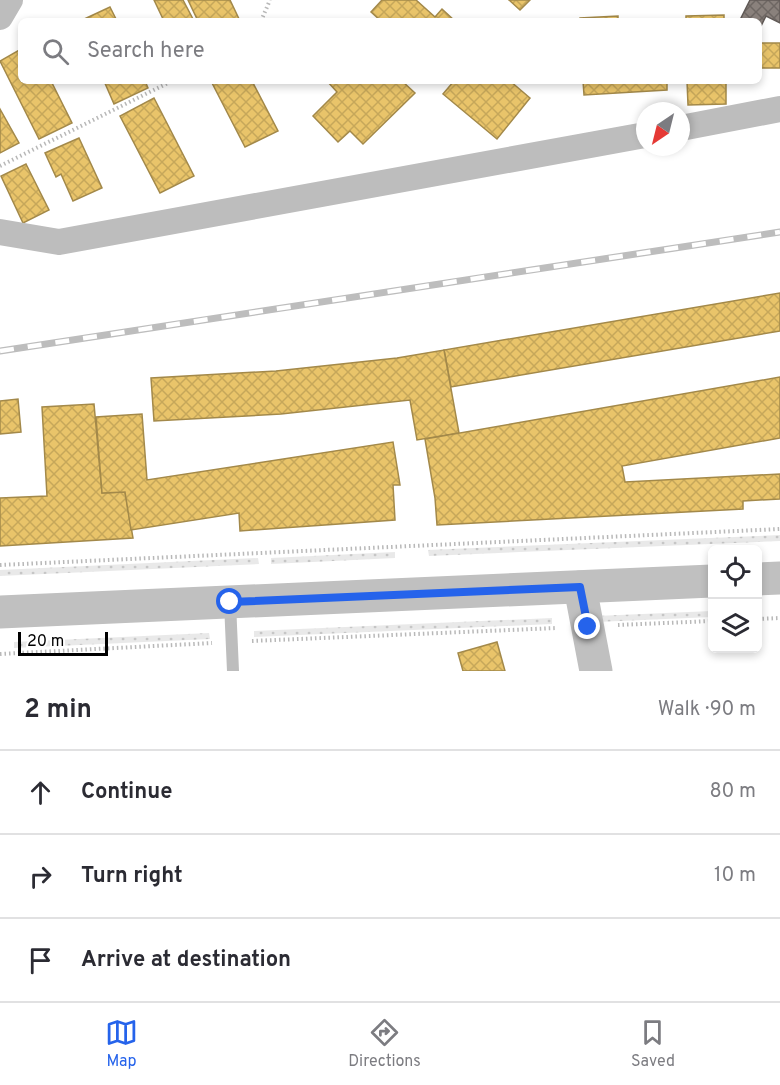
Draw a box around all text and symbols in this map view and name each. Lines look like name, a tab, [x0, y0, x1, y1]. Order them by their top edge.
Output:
search box	[18, 18, 762, 84]
icon: search	[39, 35, 72, 68]
text: Search here	[87, 38, 205, 65]
north arrow	[636, 102, 690, 156]
map controls	[708, 545, 762, 653]
button: locate	[708, 545, 762, 599]
route start	[216, 588, 242, 614]
button: layers	[708, 599, 762, 653]
route end	[574, 613, 600, 639]
scale bar	[18, 629, 108, 656]
text: 20 m	[27, 632, 64, 652]
text: 2 min	[24, 694, 92, 727]
text: Walk · 90 m	[658, 697, 756, 723]
icon: ahead	[24, 776, 57, 809]
text: Continue	[81, 779, 172, 806]
text: 80 m	[710, 779, 756, 805]
icon: right	[24, 860, 57, 893]
text: Turn right	[81, 863, 183, 890]
text: 10 m	[714, 863, 756, 889]
icon: arrive	[24, 944, 57, 977]
text: Arrive at destination	[81, 947, 291, 974]
tab: Map	[105, 1016, 138, 1072]
tab: Directions	[348, 1016, 421, 1072]
tab: Saved	[631, 1016, 675, 1072]

